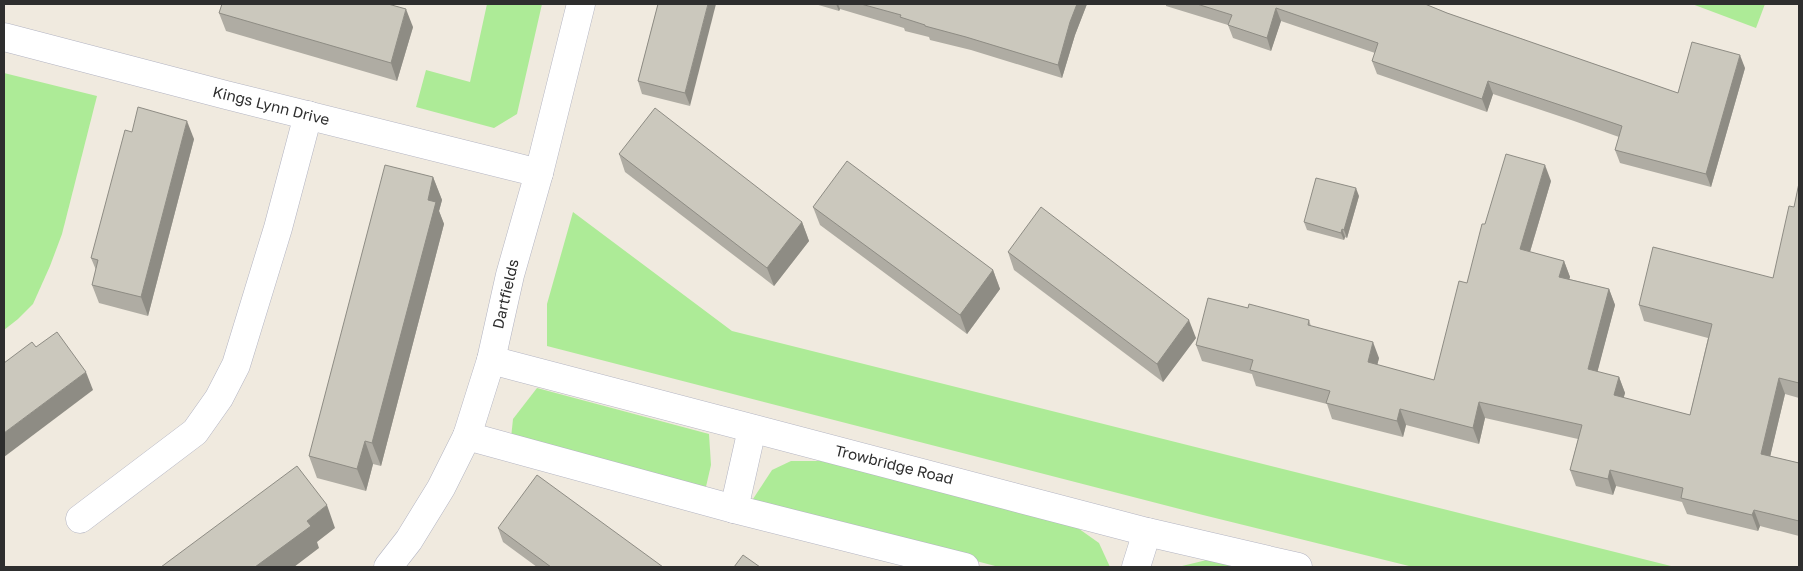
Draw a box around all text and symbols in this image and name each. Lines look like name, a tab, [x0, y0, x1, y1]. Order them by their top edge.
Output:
street label: Kings Lynn Drive	[211, 82, 332, 128]
street label: Dartfields	[488, 257, 522, 330]
street label: Trowbridge Road	[833, 441, 955, 487]

